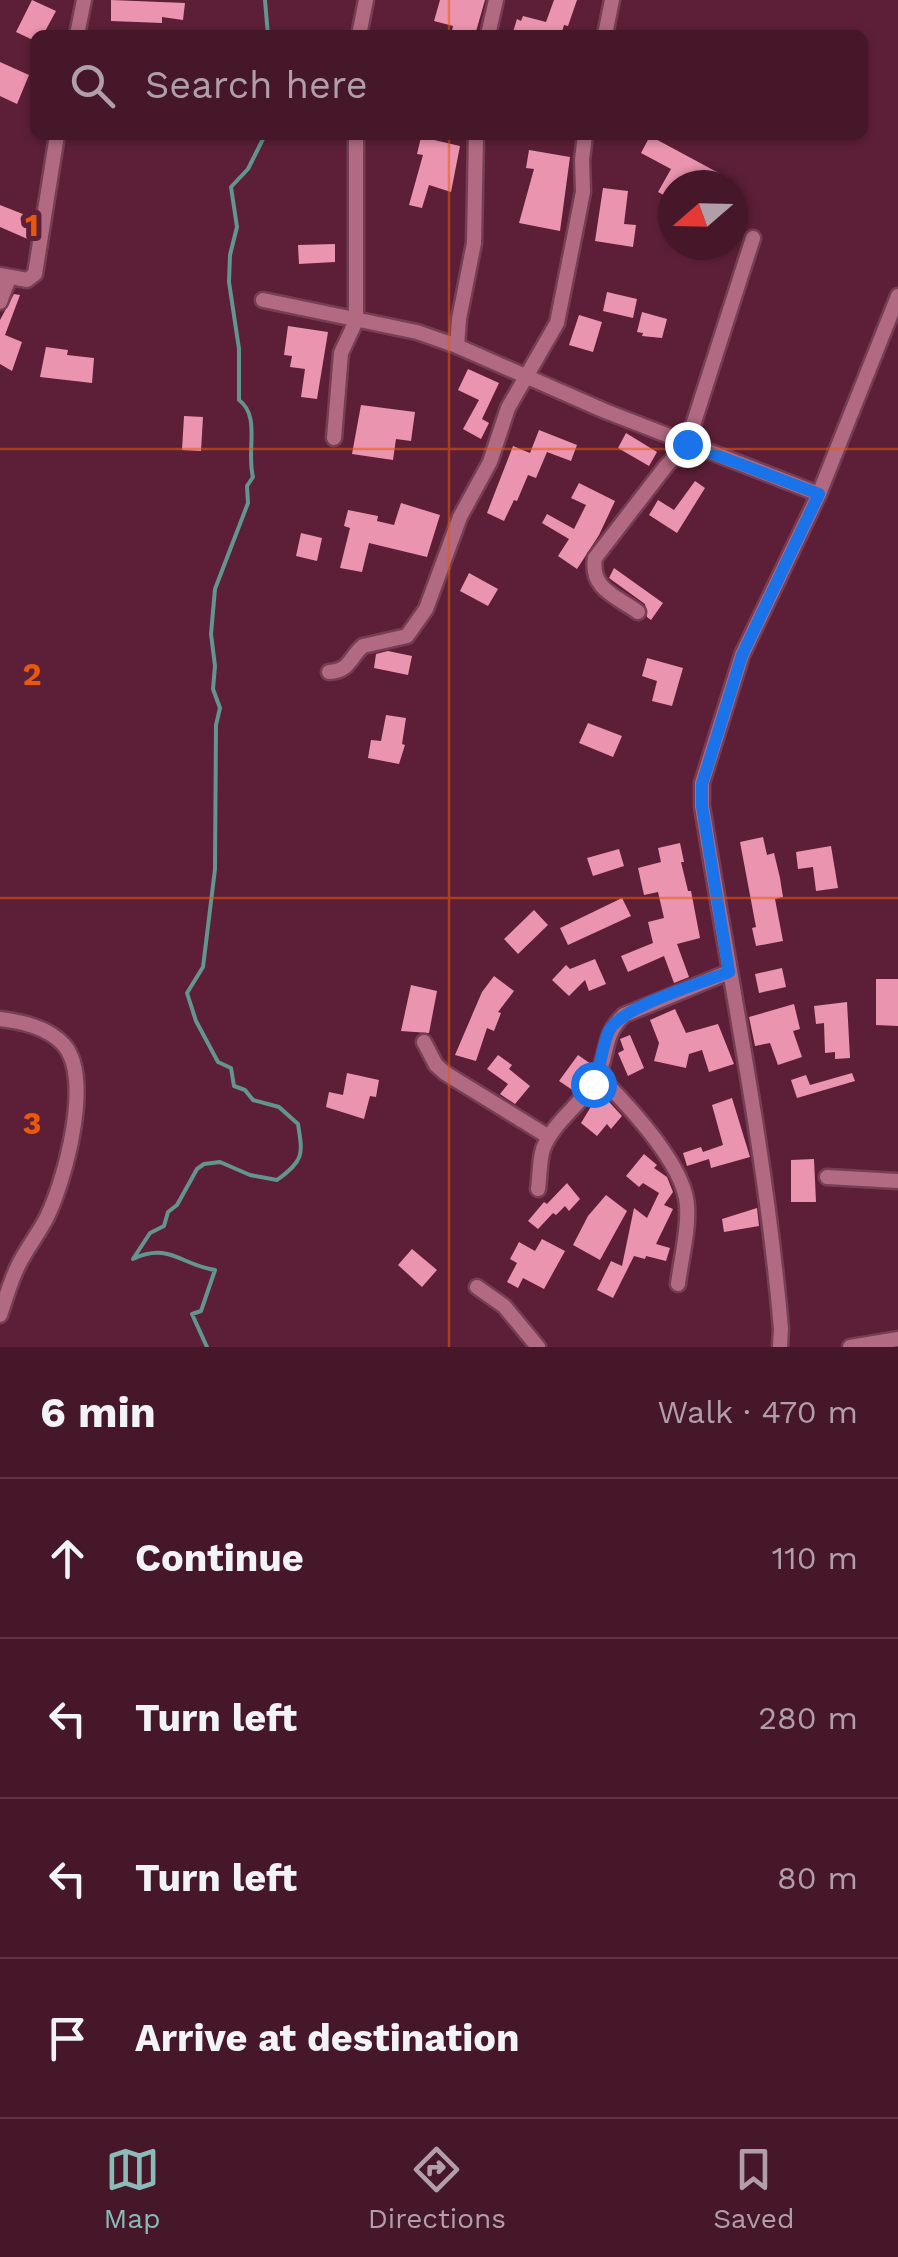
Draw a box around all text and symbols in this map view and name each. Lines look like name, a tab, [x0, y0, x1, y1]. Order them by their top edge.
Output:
search box	[30, 30, 868, 140]
icon: search	[65, 58, 120, 113]
text: Search here	[145, 63, 368, 107]
north arrow	[658, 170, 748, 260]
text: 1	[25, 206, 39, 244]
route end	[665, 422, 711, 468]
text: 2	[22, 655, 42, 693]
route start	[571, 1062, 617, 1108]
text: 3	[23, 1104, 41, 1142]
text: 6 min	[40, 1388, 156, 1437]
text: Walk · 470 m	[658, 1393, 858, 1431]
icon: ahead	[40, 1531, 95, 1586]
text: Continue	[135, 1536, 304, 1580]
text: 110 m	[772, 1539, 858, 1577]
icon: left	[40, 1691, 95, 1746]
text: Turn left	[135, 1696, 297, 1740]
text: 280 m	[758, 1699, 858, 1737]
icon: left	[40, 1851, 95, 1906]
text: Turn left	[135, 1856, 297, 1900]
text: 80 m	[777, 1859, 858, 1897]
icon: arrive	[40, 2011, 95, 2066]
text: Arrive at destination	[135, 2016, 520, 2060]
tab: Map	[104, 2142, 161, 2235]
tab: Directions	[368, 2142, 506, 2235]
tab: Saved	[713, 2142, 794, 2235]

